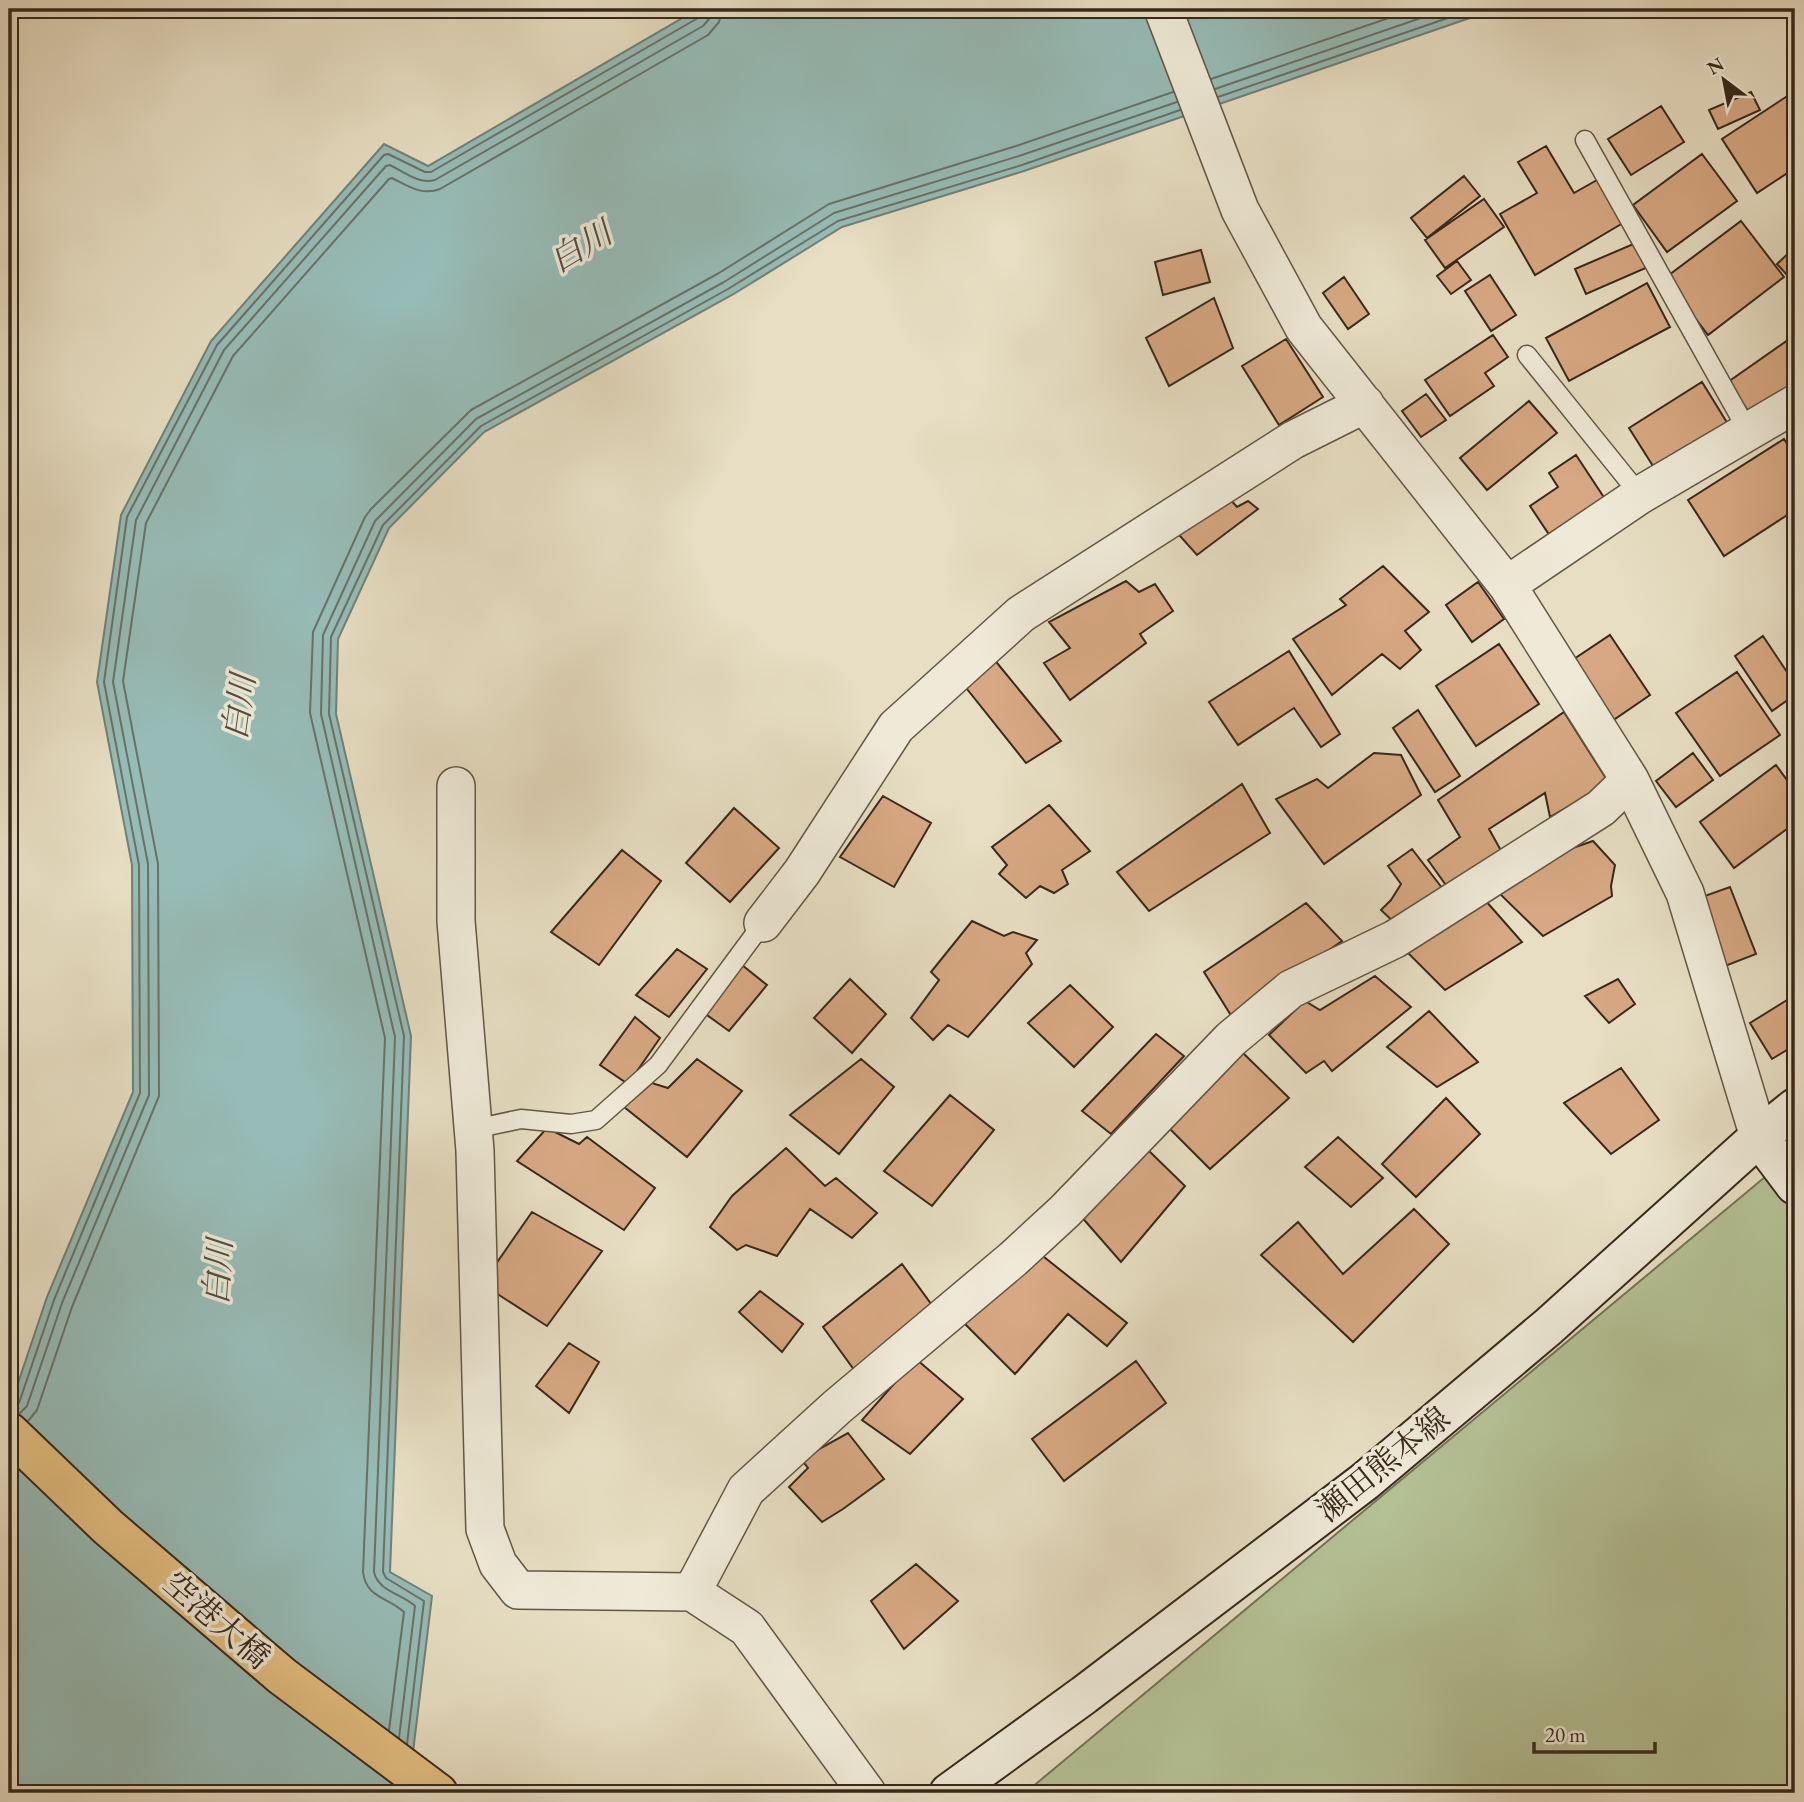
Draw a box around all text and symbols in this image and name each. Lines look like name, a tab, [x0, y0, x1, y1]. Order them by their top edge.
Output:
north arrow	[1688, 46, 1758, 116]
text: N	[1702, 51, 1729, 81]
water label: 白川	[541, 209, 622, 282]
water label: 白川	[213, 668, 265, 743]
water label: 白川	[194, 1235, 241, 1306]
street label: 瀬田熊本線	[1308, 1397, 1458, 1531]
street label: 空港大橋	[155, 1562, 279, 1678]
scale bar	[1534, 1711, 1655, 1755]
text: 20 m	[1545, 1721, 1586, 1748]

